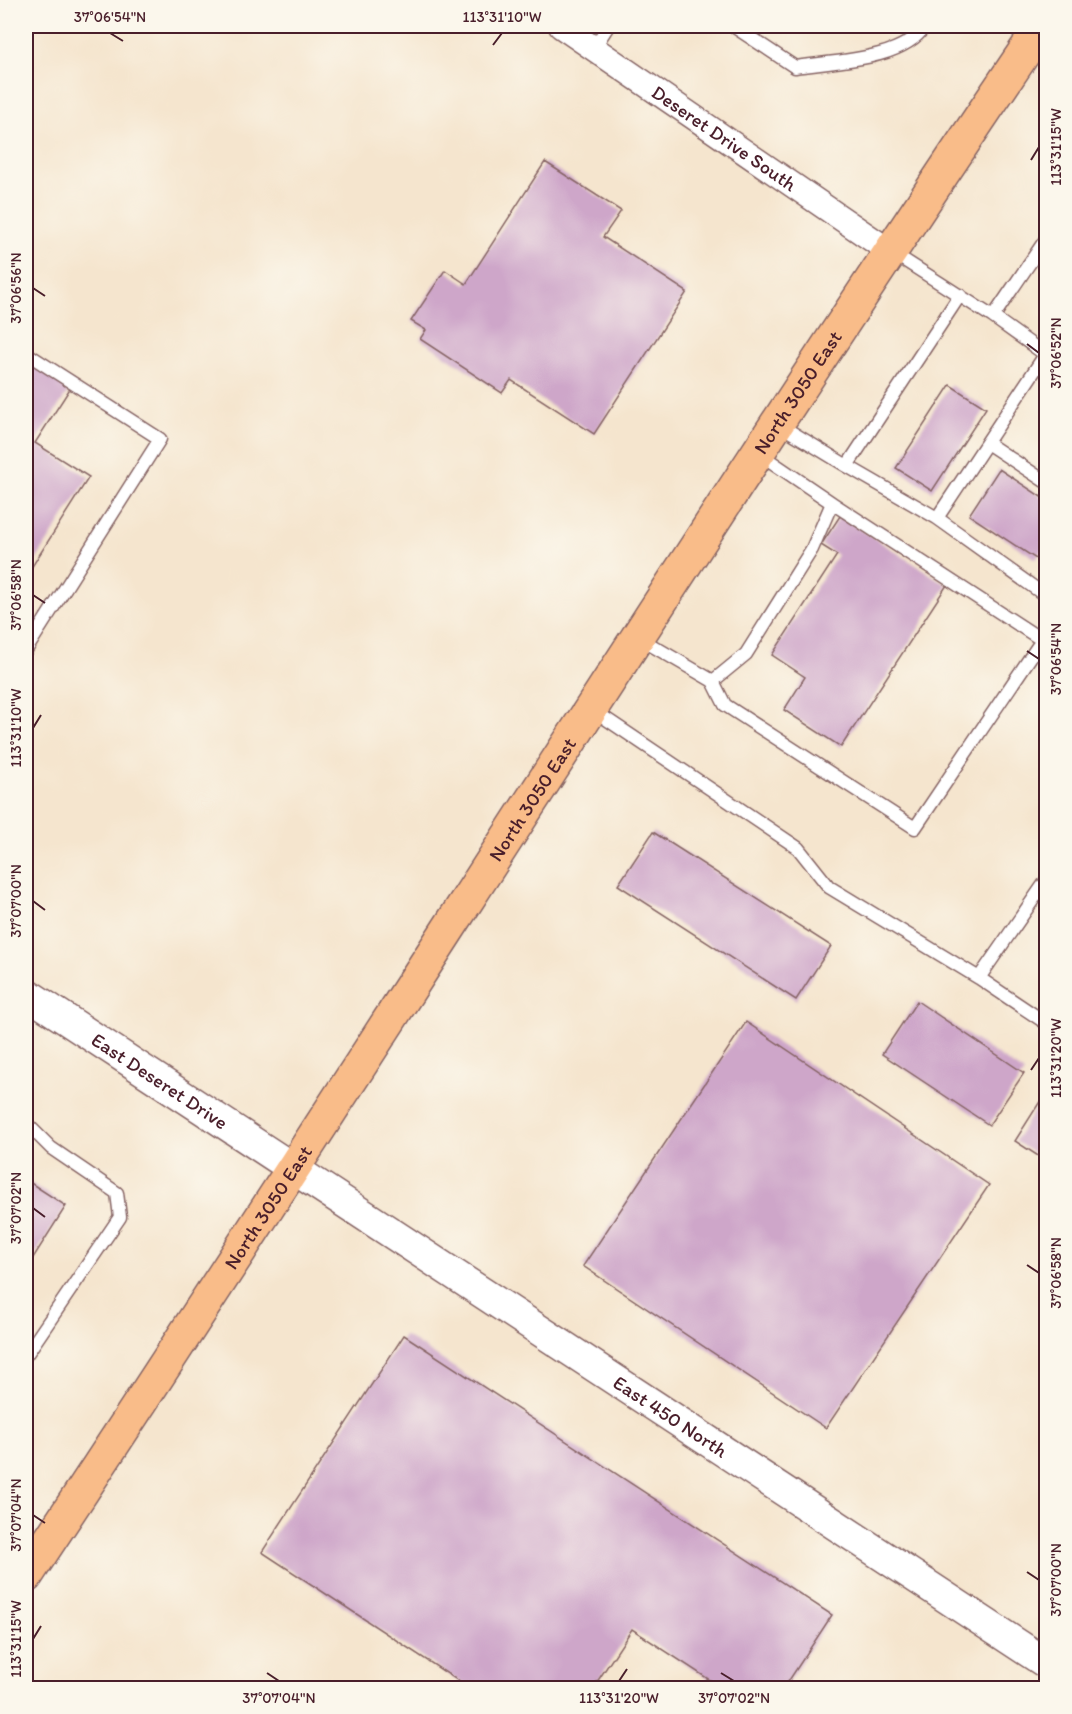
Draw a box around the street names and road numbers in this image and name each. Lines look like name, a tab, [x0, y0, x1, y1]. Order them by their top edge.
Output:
street label: Deseret Drive South	[647, 80, 802, 196]
street label: North 3050 East	[748, 326, 847, 458]
street label: North 3050 East	[483, 733, 581, 866]
street label: East Deseret Drive	[87, 1027, 233, 1134]
street label: North 3050 East	[219, 1140, 317, 1274]
street label: East 450 North	[609, 1370, 732, 1463]

